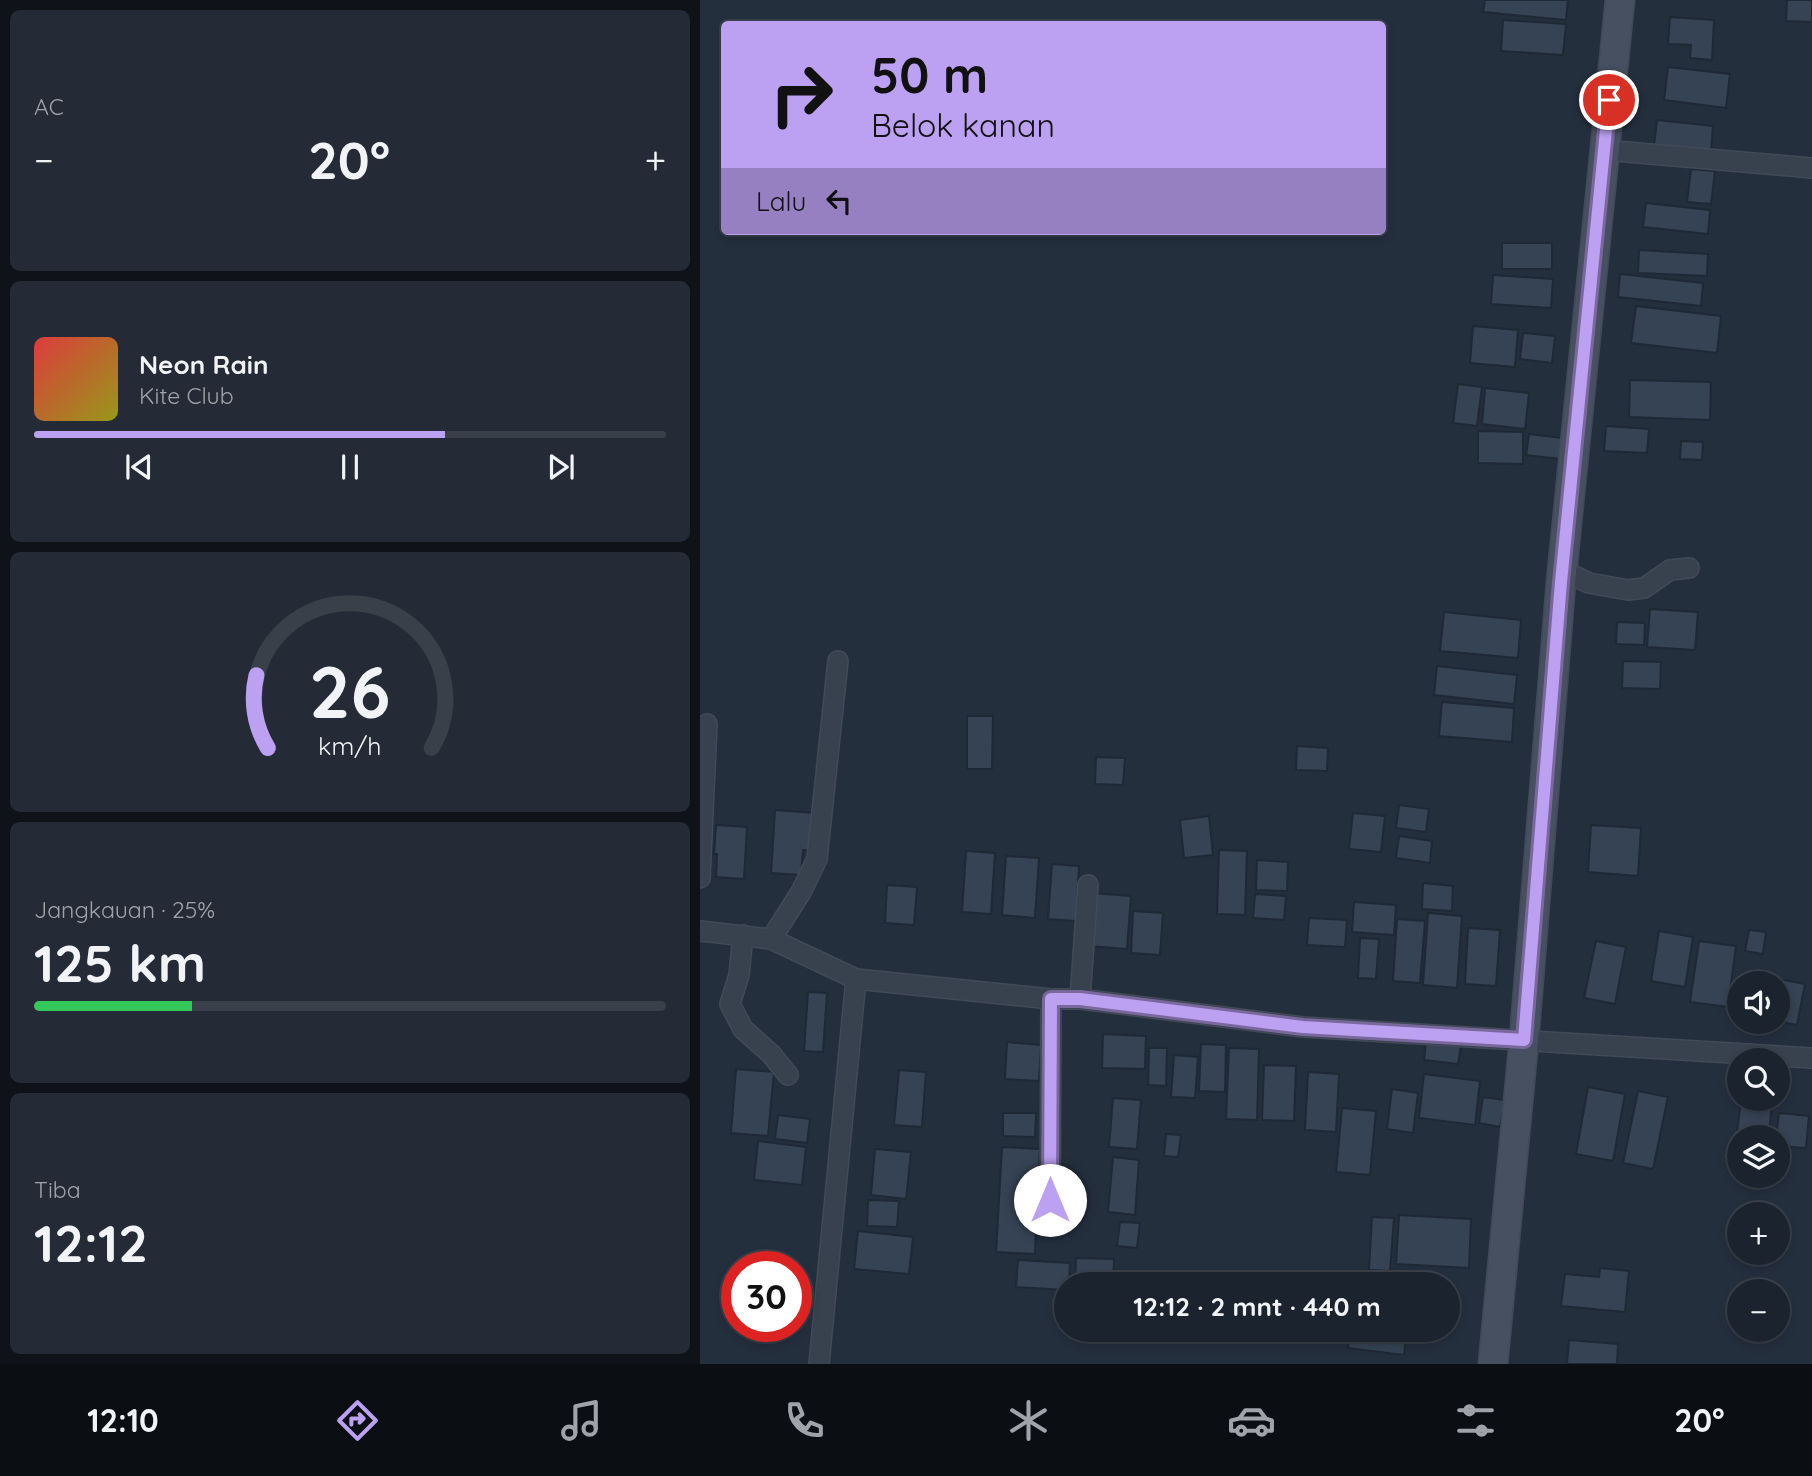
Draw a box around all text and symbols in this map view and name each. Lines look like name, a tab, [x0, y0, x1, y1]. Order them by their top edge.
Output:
text: 50 m	[871, 44, 988, 105]
icon: right	[756, 49, 847, 140]
pin	[1579, 70, 1639, 130]
icon: arrive	[1590, 81, 1628, 119]
text: AC	[34, 92, 64, 121]
text: Belok kanan	[871, 105, 1055, 145]
text: 20°	[308, 127, 390, 192]
text: −	[34, 136, 54, 184]
text: +	[645, 136, 666, 184]
icon: left	[820, 182, 858, 220]
text: Lalu	[756, 185, 806, 218]
text: Neon Rain	[139, 348, 268, 381]
text: Kite Club	[139, 381, 234, 410]
icon: previous	[120, 448, 158, 486]
icon: pause	[331, 448, 369, 486]
icon: next	[542, 448, 580, 486]
text: 26	[309, 645, 391, 736]
text: km/h	[318, 730, 382, 761]
text: Jangkauan · 25%	[34, 895, 215, 924]
text: 125 km	[34, 930, 206, 995]
map controls	[1727, 971, 1790, 1342]
button: sound	[1727, 971, 1790, 1034]
button: search	[1727, 1048, 1790, 1111]
button: layers	[1727, 1125, 1790, 1188]
position arrow	[1013, 1163, 1087, 1237]
text: Tiba	[34, 1175, 81, 1204]
button: +	[1727, 1202, 1790, 1265]
text: 12:12	[34, 1210, 148, 1275]
speed limit sign: 30	[721, 1251, 812, 1342]
button: −	[1727, 1279, 1790, 1342]
text: 12:12 · 2 mnt · 440 m	[1133, 1290, 1381, 1323]
icon: directions	[333, 1396, 382, 1445]
icon: music	[557, 1396, 606, 1445]
icon: phone	[780, 1396, 829, 1445]
icon: climate	[1004, 1396, 1053, 1445]
icon: car	[1227, 1396, 1276, 1445]
icon: filters	[1451, 1396, 1500, 1445]
text: 12:10	[87, 1400, 159, 1440]
text: 20°	[1674, 1400, 1725, 1440]

